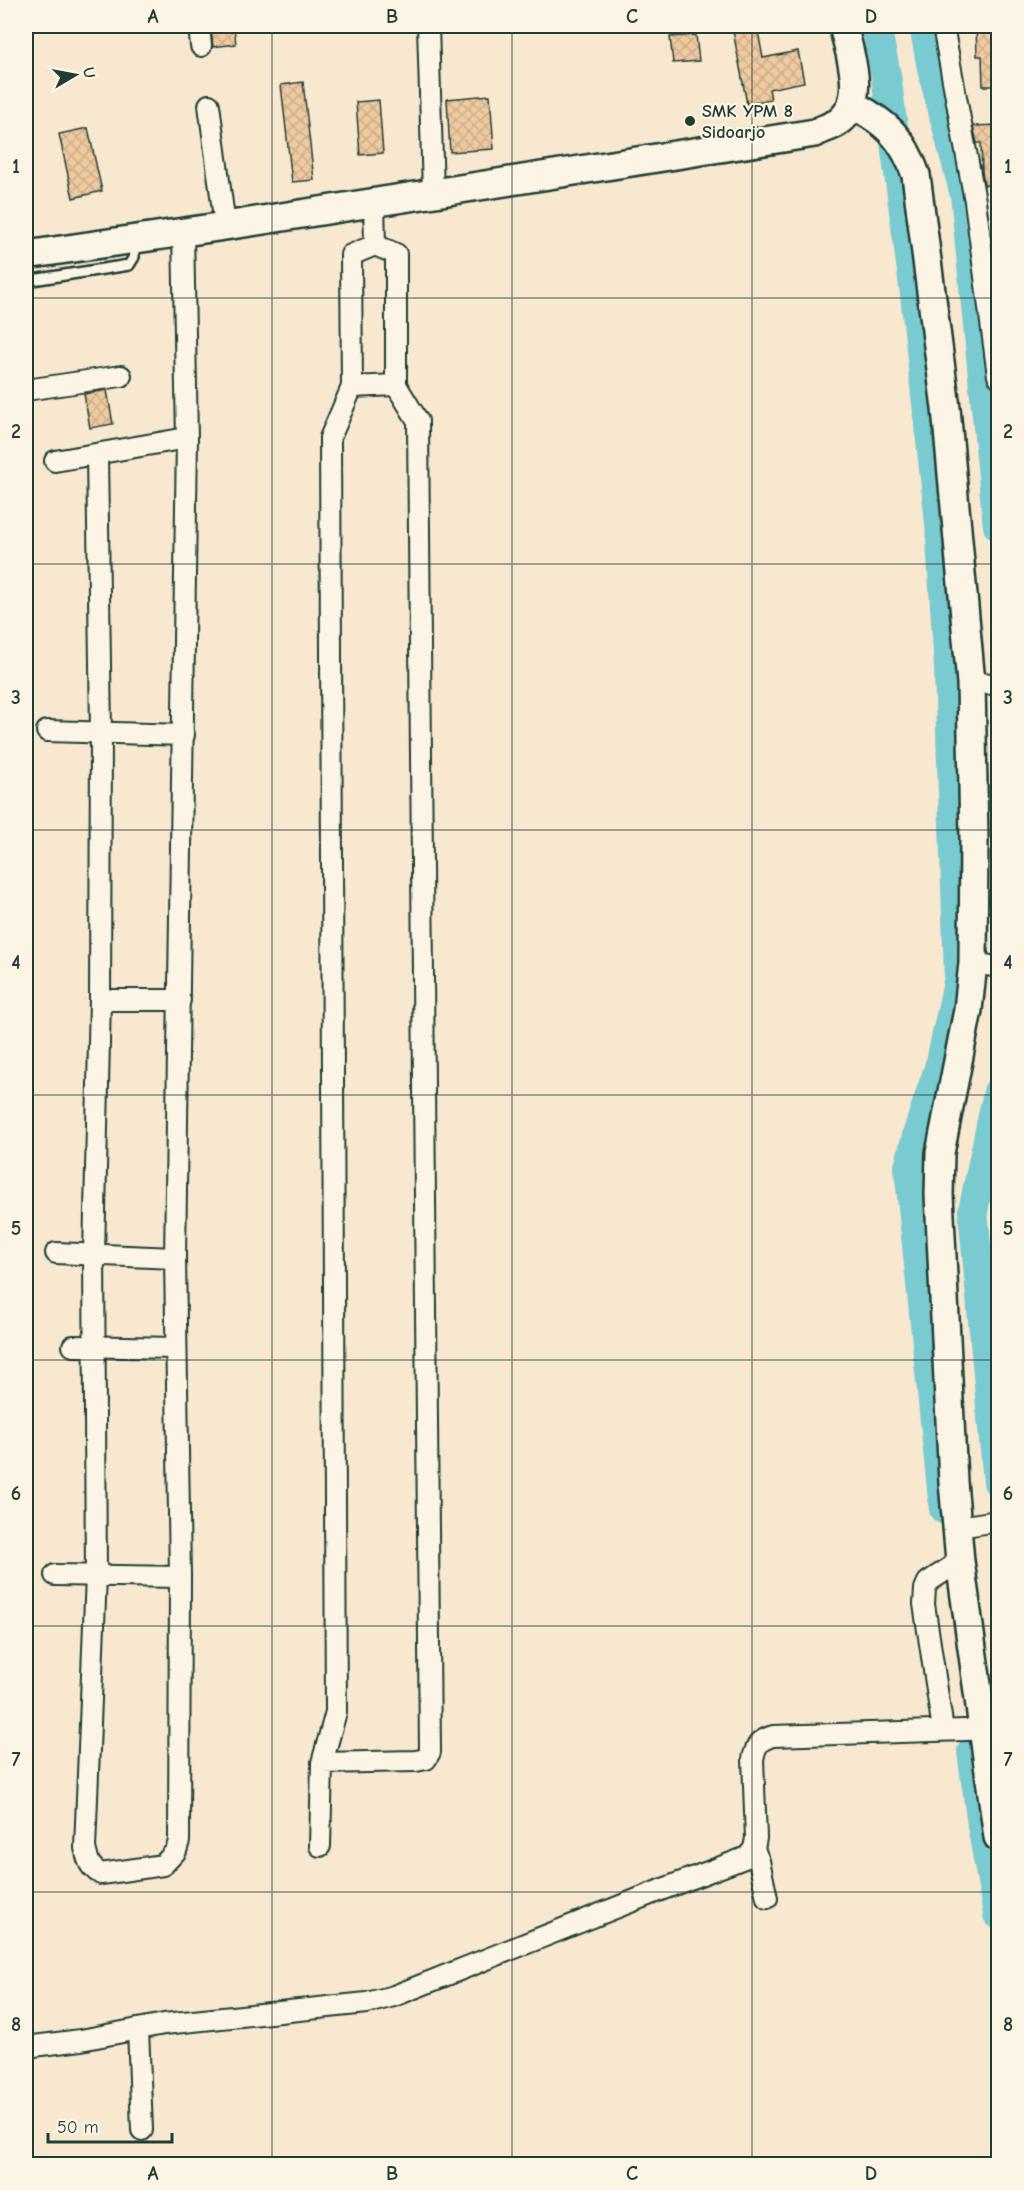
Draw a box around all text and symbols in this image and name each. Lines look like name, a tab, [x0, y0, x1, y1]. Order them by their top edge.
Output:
text: A	[147, 5, 159, 28]
text: B	[386, 5, 398, 28]
text: C	[626, 5, 638, 28]
text: D	[865, 5, 877, 28]
north arrow	[45, 45, 105, 105]
text: U	[79, 66, 99, 79]
place label: SMK YPM 8 Sidoarjo	[702, 101, 793, 143]
marker: SMK YPM 8 Sidoarjo	[683, 114, 697, 128]
text: 1	[12, 155, 20, 178]
text: 1	[1004, 155, 1012, 178]
text: 2	[11, 420, 21, 443]
text: 2	[1003, 420, 1013, 443]
text: 3	[11, 686, 21, 709]
text: 3	[1003, 686, 1013, 709]
text: 4	[11, 951, 21, 974]
text: 4	[1003, 951, 1013, 974]
text: 5	[11, 1217, 21, 1240]
text: 5	[1003, 1217, 1013, 1240]
text: 6	[11, 1482, 21, 1505]
text: 6	[1003, 1482, 1013, 1505]
text: 7	[12, 1748, 21, 1771]
text: 7	[1004, 1748, 1013, 1771]
text: 8	[11, 2013, 21, 2036]
text: 8	[1003, 2013, 1013, 2036]
scale bar	[48, 2106, 172, 2144]
text: 50 m	[57, 2117, 99, 2138]
text: A	[147, 2162, 159, 2185]
text: B	[386, 2162, 398, 2185]
text: C	[626, 2162, 638, 2185]
text: D	[865, 2162, 877, 2185]

